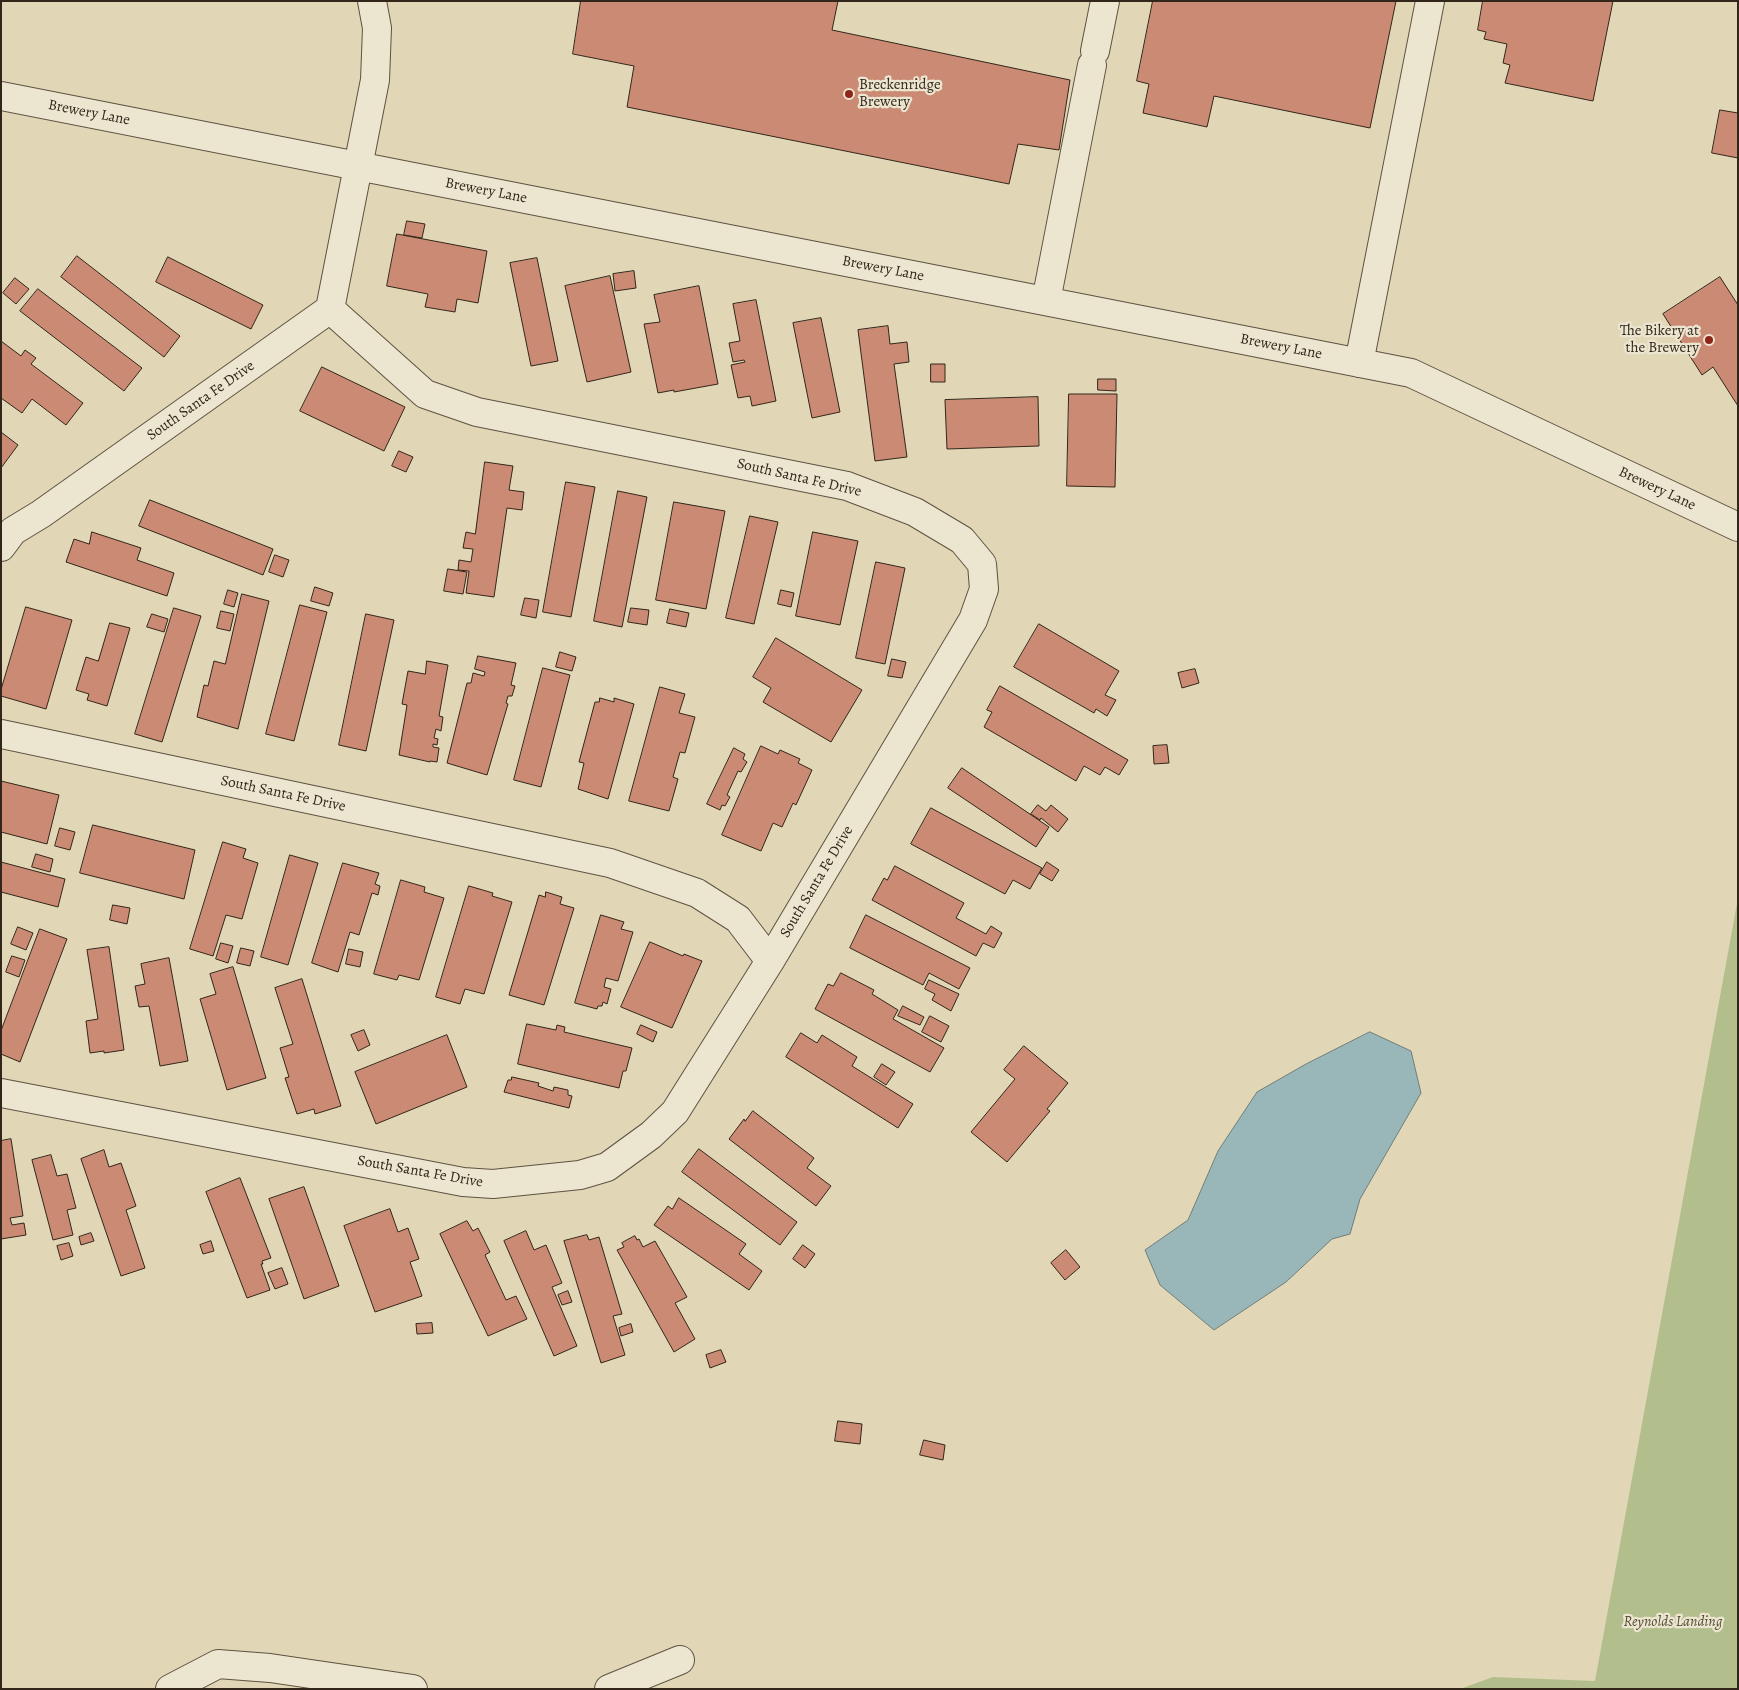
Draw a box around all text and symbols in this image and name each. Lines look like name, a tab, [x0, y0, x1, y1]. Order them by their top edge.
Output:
place label: Breckenridge Brewery	[859, 76, 941, 111]
marker: Breckenridge Brewery	[843, 88, 855, 100]
street label: Brewery Lane	[46, 96, 132, 130]
street label: Brewery Lane	[443, 174, 529, 208]
street label: Brewery Lane	[840, 252, 926, 286]
place label: The Bikery at the Brewery	[1620, 322, 1699, 357]
street label: Brewery Lane	[1238, 330, 1324, 364]
marker: The Bikery at the Brewery	[1703, 334, 1715, 346]
street label: South Santa Fe Drive	[144, 357, 258, 445]
street label: South Santa Fe Drive	[735, 455, 863, 501]
street label: Brewery Lane	[1615, 463, 1699, 515]
street label: South Santa Fe Drive	[219, 772, 347, 816]
street label: South Santa Fe Drive	[777, 823, 857, 941]
street label: South Santa Fe Drive	[356, 1152, 484, 1192]
park label: Reynolds Landing	[1624, 1613, 1722, 1631]

